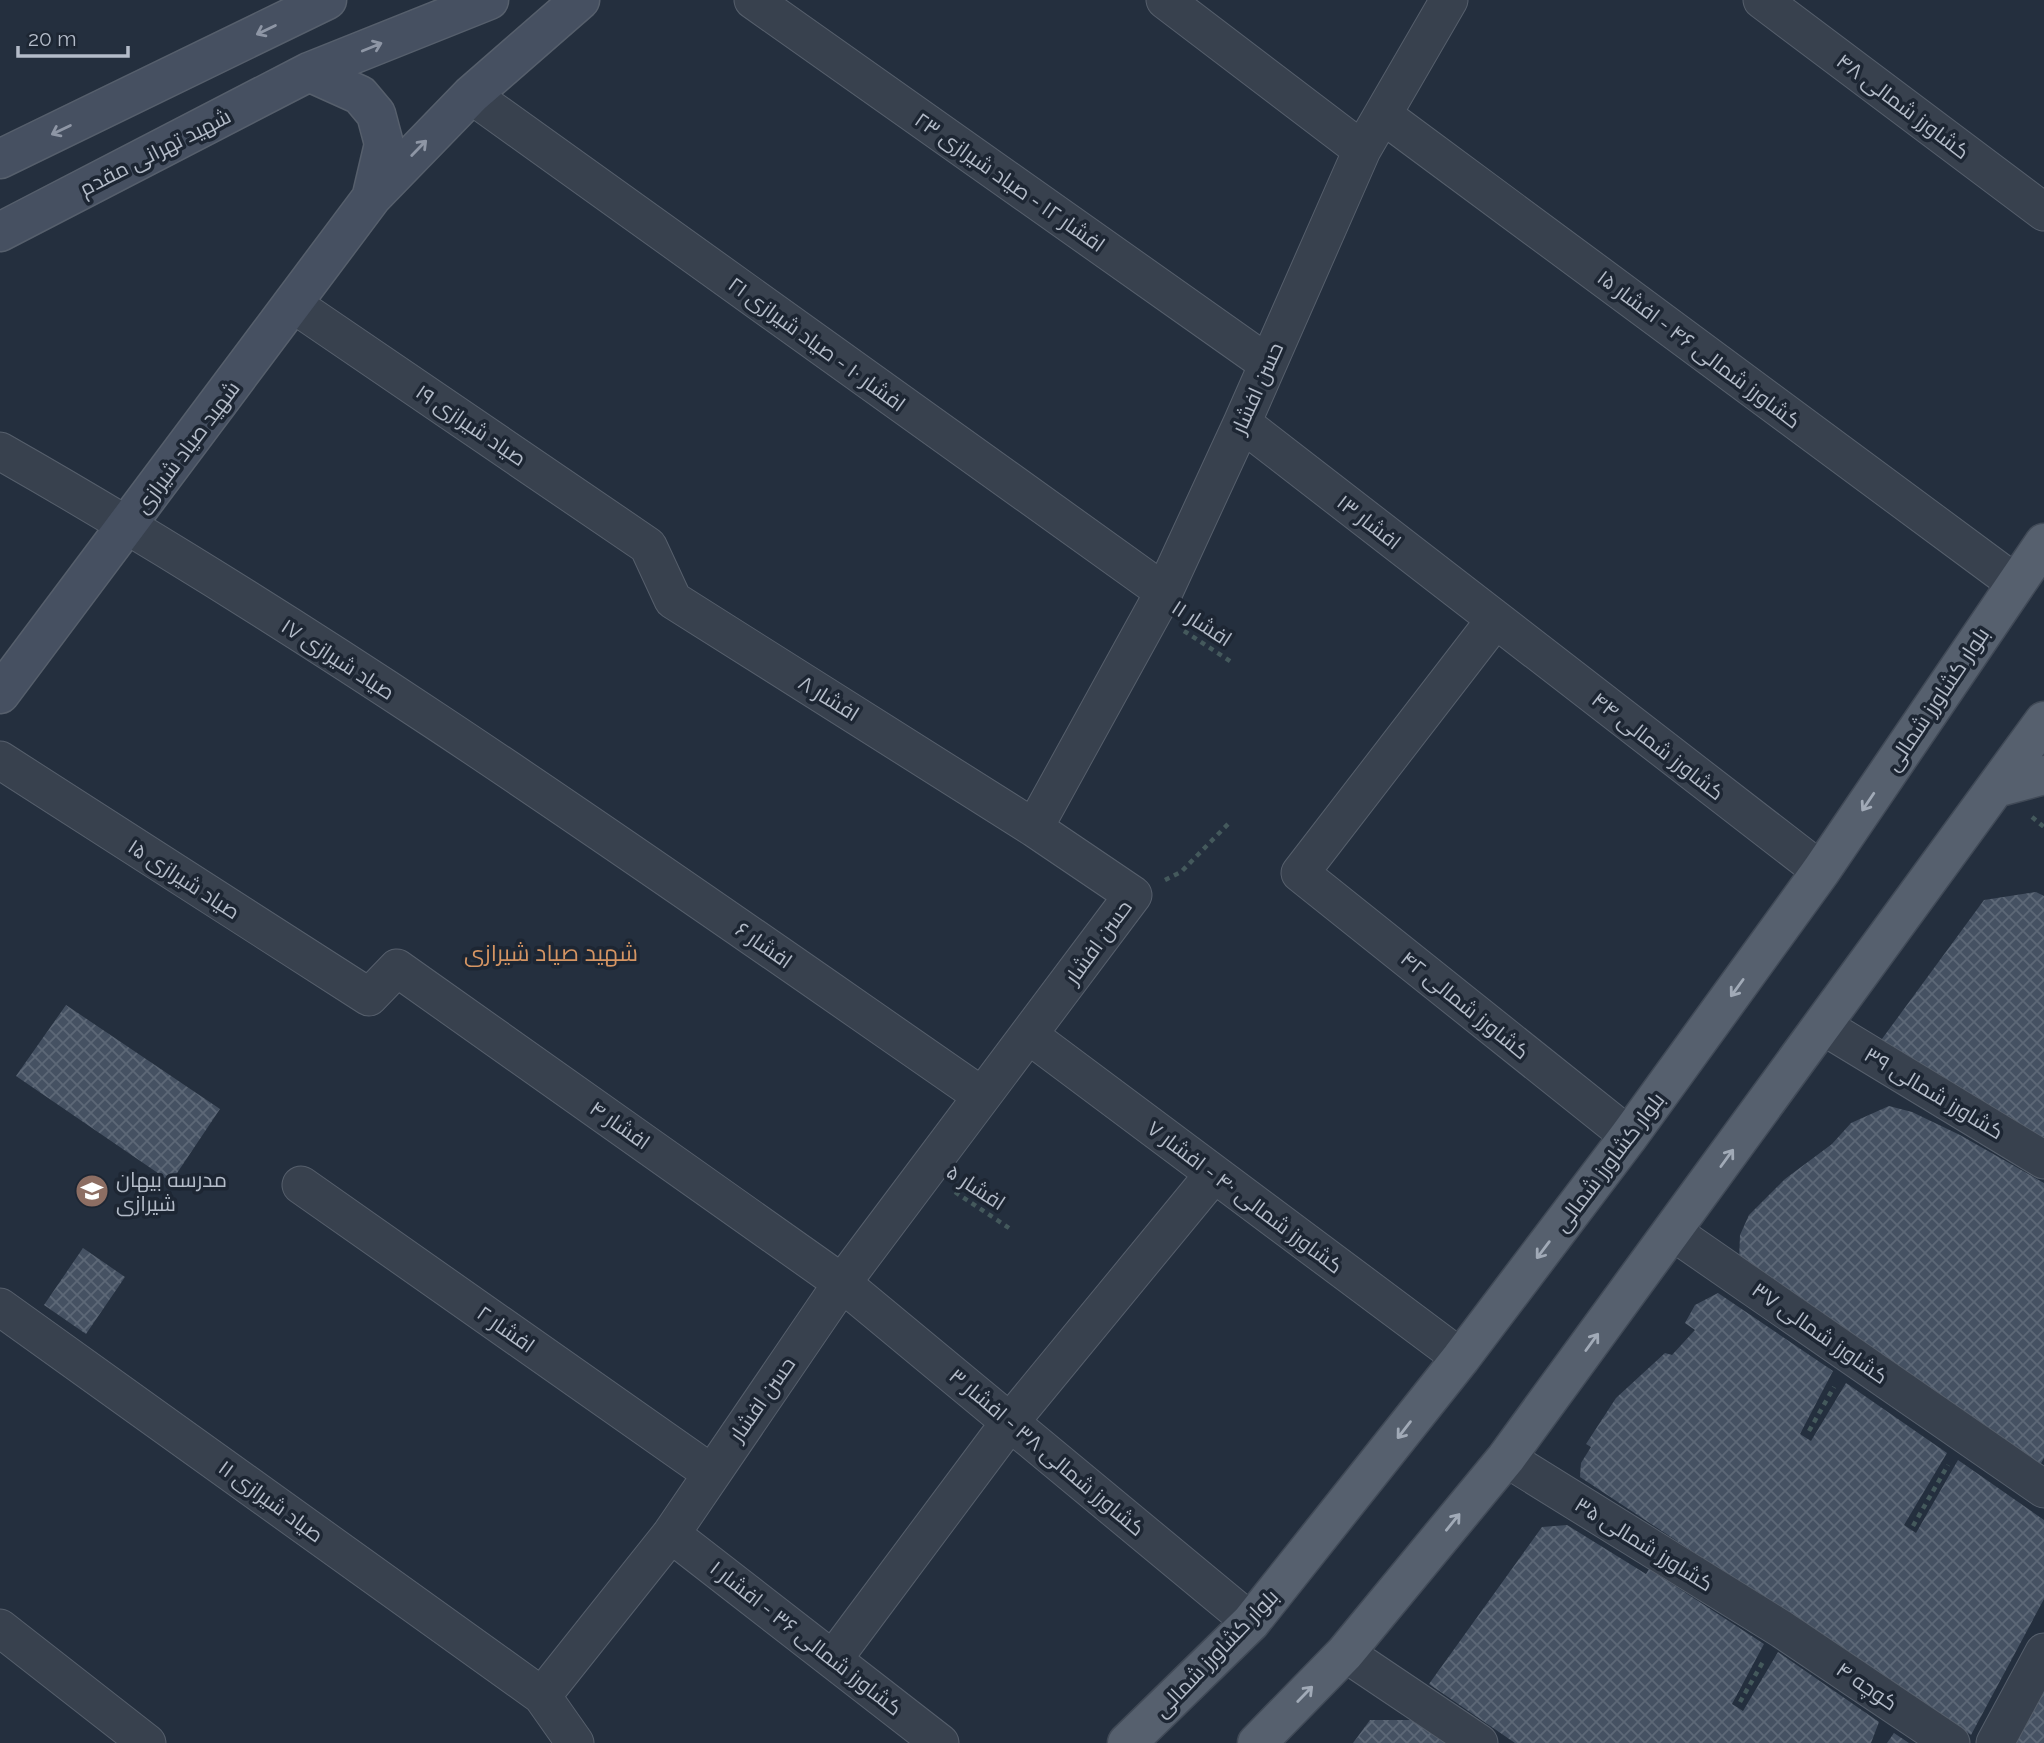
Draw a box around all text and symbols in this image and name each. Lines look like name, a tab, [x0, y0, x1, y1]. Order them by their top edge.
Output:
scale bar	[18, 14, 128, 58]
one-way arrow	[255, 24, 277, 37]
text: 20 m	[28, 26, 76, 51]
one-way arrow	[361, 39, 383, 52]
street label: کشاورز شمالی ۴۸	[1831, 48, 1974, 165]
street label: شهید تهرانی مقدم	[75, 103, 236, 203]
street label: افشار ۱۲ - صیاد شیرازی ۲۳	[910, 107, 1110, 258]
one-way arrow	[51, 123, 72, 137]
one-way arrow	[411, 140, 428, 157]
street label: کشاورز شمالی ۴۶ - افشار ۱۵	[1592, 264, 1805, 434]
street label: افشار ۱۰ - صیاد شیرازی ۲۱	[723, 271, 910, 417]
street label: حسن افشار	[1225, 338, 1289, 439]
street label: شهید صیاد شیرازی	[129, 376, 246, 519]
street label: صیاد شیرازی ۱۹	[411, 379, 531, 472]
street label: افشار ۱۳	[1332, 489, 1406, 555]
street label: افشار ۱۱	[1167, 594, 1237, 652]
street label: صیاد شیرازی ۱۷	[276, 613, 399, 706]
street label: بلوار کشاورز شمالی	[1880, 622, 1995, 776]
street label: افشار ۸	[794, 670, 864, 726]
street label: کشاورز شمالی ۴۴	[1586, 687, 1729, 806]
one-way arrow	[1860, 792, 1875, 811]
street label: صیاد شیرازی ۱۵	[123, 834, 245, 925]
street label: حسن افشار	[1059, 895, 1138, 990]
street label: افشار ۶	[731, 917, 797, 973]
district label: شهید صیاد شیرازی	[464, 939, 638, 967]
street label: کشاورز شمالی ۴۲	[1395, 946, 1534, 1065]
one-way arrow	[1729, 978, 1744, 997]
street label: کشاورز شمالی ۳۹	[1859, 1042, 2008, 1145]
street label: بلوار کشاورز شمالی	[1548, 1087, 1670, 1237]
street label: افشار ۴	[585, 1095, 655, 1155]
street label: کشاورز شمالی ۴۰ - افشار ۷	[1142, 1115, 1348, 1279]
one-way arrow	[1719, 1149, 1734, 1168]
street label: افشار ۵	[942, 1159, 1010, 1215]
place label: مدرسه بیهان شیرازی	[116, 1167, 227, 1217]
school or university icon: مدرسه بیهان شیرازی	[73, 1172, 111, 1210]
one-way arrow	[1536, 1240, 1551, 1258]
street label: کشاورز شمالی ۳۷	[1747, 1277, 1893, 1390]
street label: افشار ۲	[472, 1300, 540, 1358]
one-way arrow	[1585, 1333, 1599, 1352]
street label: حسن افشار	[723, 1352, 801, 1448]
street label: کشاورز شمالی ۳۸ - افشار ۳	[944, 1363, 1150, 1542]
one-way arrow	[1396, 1420, 1412, 1438]
street label: صیاد شیرازی ۱۱	[213, 1455, 328, 1548]
street label: کشاورز شمالی ۳۵	[1570, 1491, 1718, 1597]
one-way arrow	[1445, 1513, 1461, 1531]
street label: کشاورز شمالی ۳۶ - افشار ۱	[705, 1555, 907, 1721]
street label: بلوار کشاورز شمالی	[1149, 1584, 1284, 1723]
street label: کوچه ۴	[1831, 1657, 1902, 1717]
one-way arrow	[1297, 1686, 1314, 1703]

